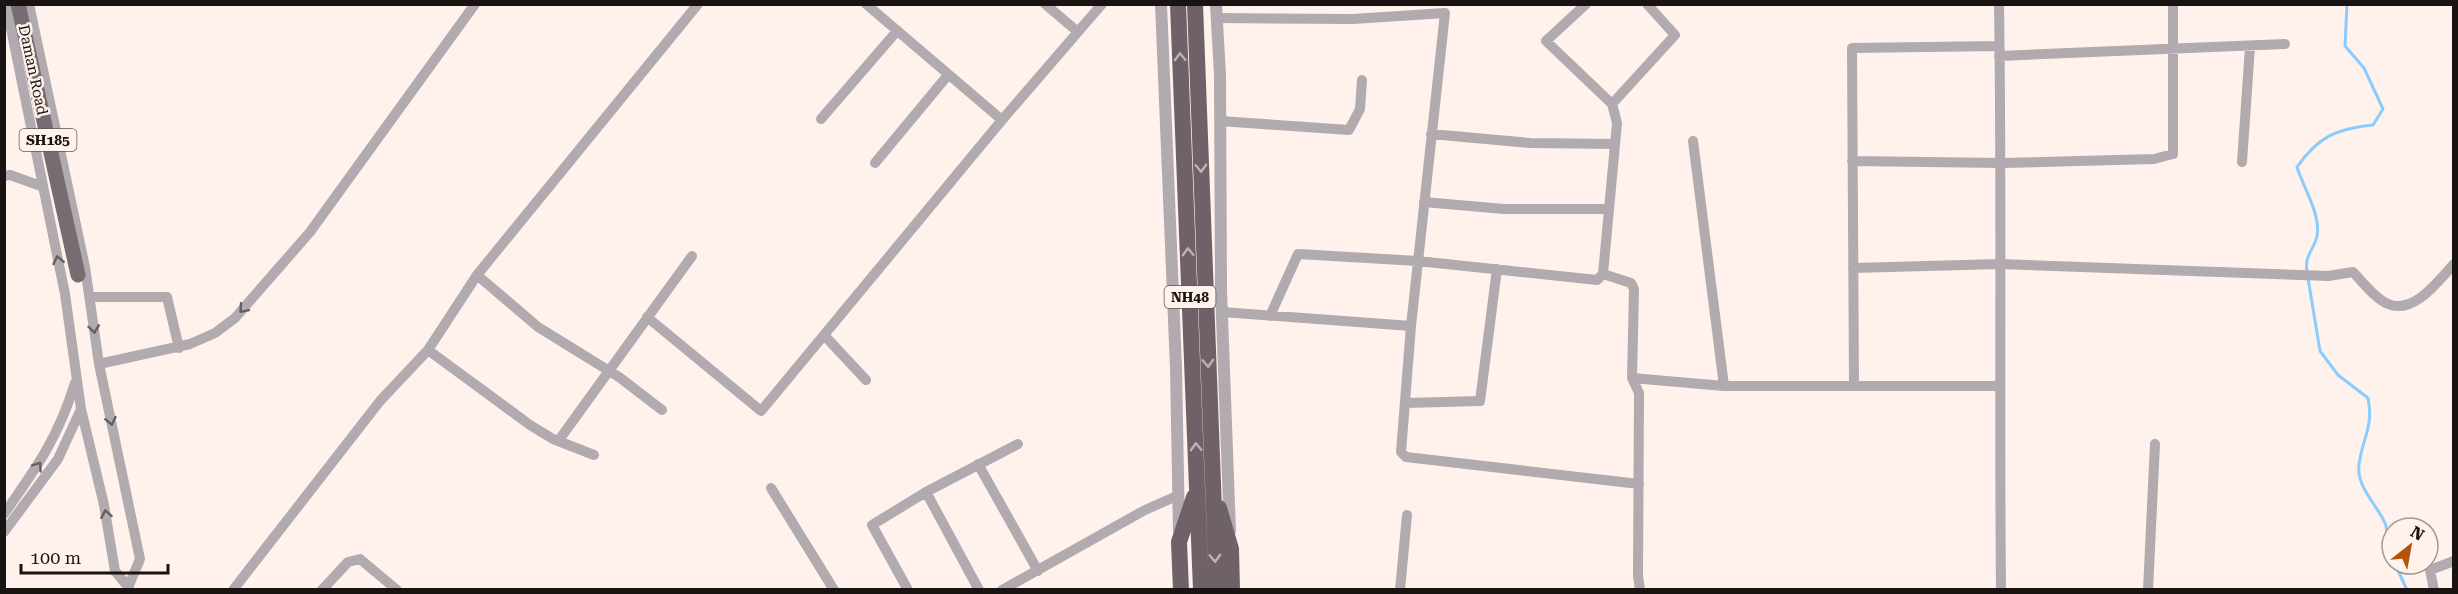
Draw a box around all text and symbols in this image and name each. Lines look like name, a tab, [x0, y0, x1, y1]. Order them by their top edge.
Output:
street label: Daman Road	[15, 23, 51, 117]
one-way arrow	[1174, 53, 1186, 62]
road number: SH185	[20, 129, 76, 151]
one-way arrow	[1195, 163, 1207, 172]
one-way arrow	[1182, 248, 1195, 257]
one-way arrow	[52, 255, 65, 265]
road number: NH48	[1164, 286, 1216, 308]
one-way arrow	[239, 302, 250, 313]
one-way arrow	[88, 325, 100, 334]
one-way arrow	[1201, 358, 1214, 367]
one-way arrow	[104, 416, 117, 426]
one-way arrow	[1190, 443, 1203, 452]
one-way arrow	[31, 462, 42, 473]
one-way arrow	[100, 509, 112, 519]
north arrow	[2380, 516, 2440, 576]
text: N	[2407, 522, 2428, 545]
scale bar	[21, 537, 168, 575]
text: 100 m	[30, 547, 81, 568]
one-way arrow	[1209, 553, 1222, 562]

